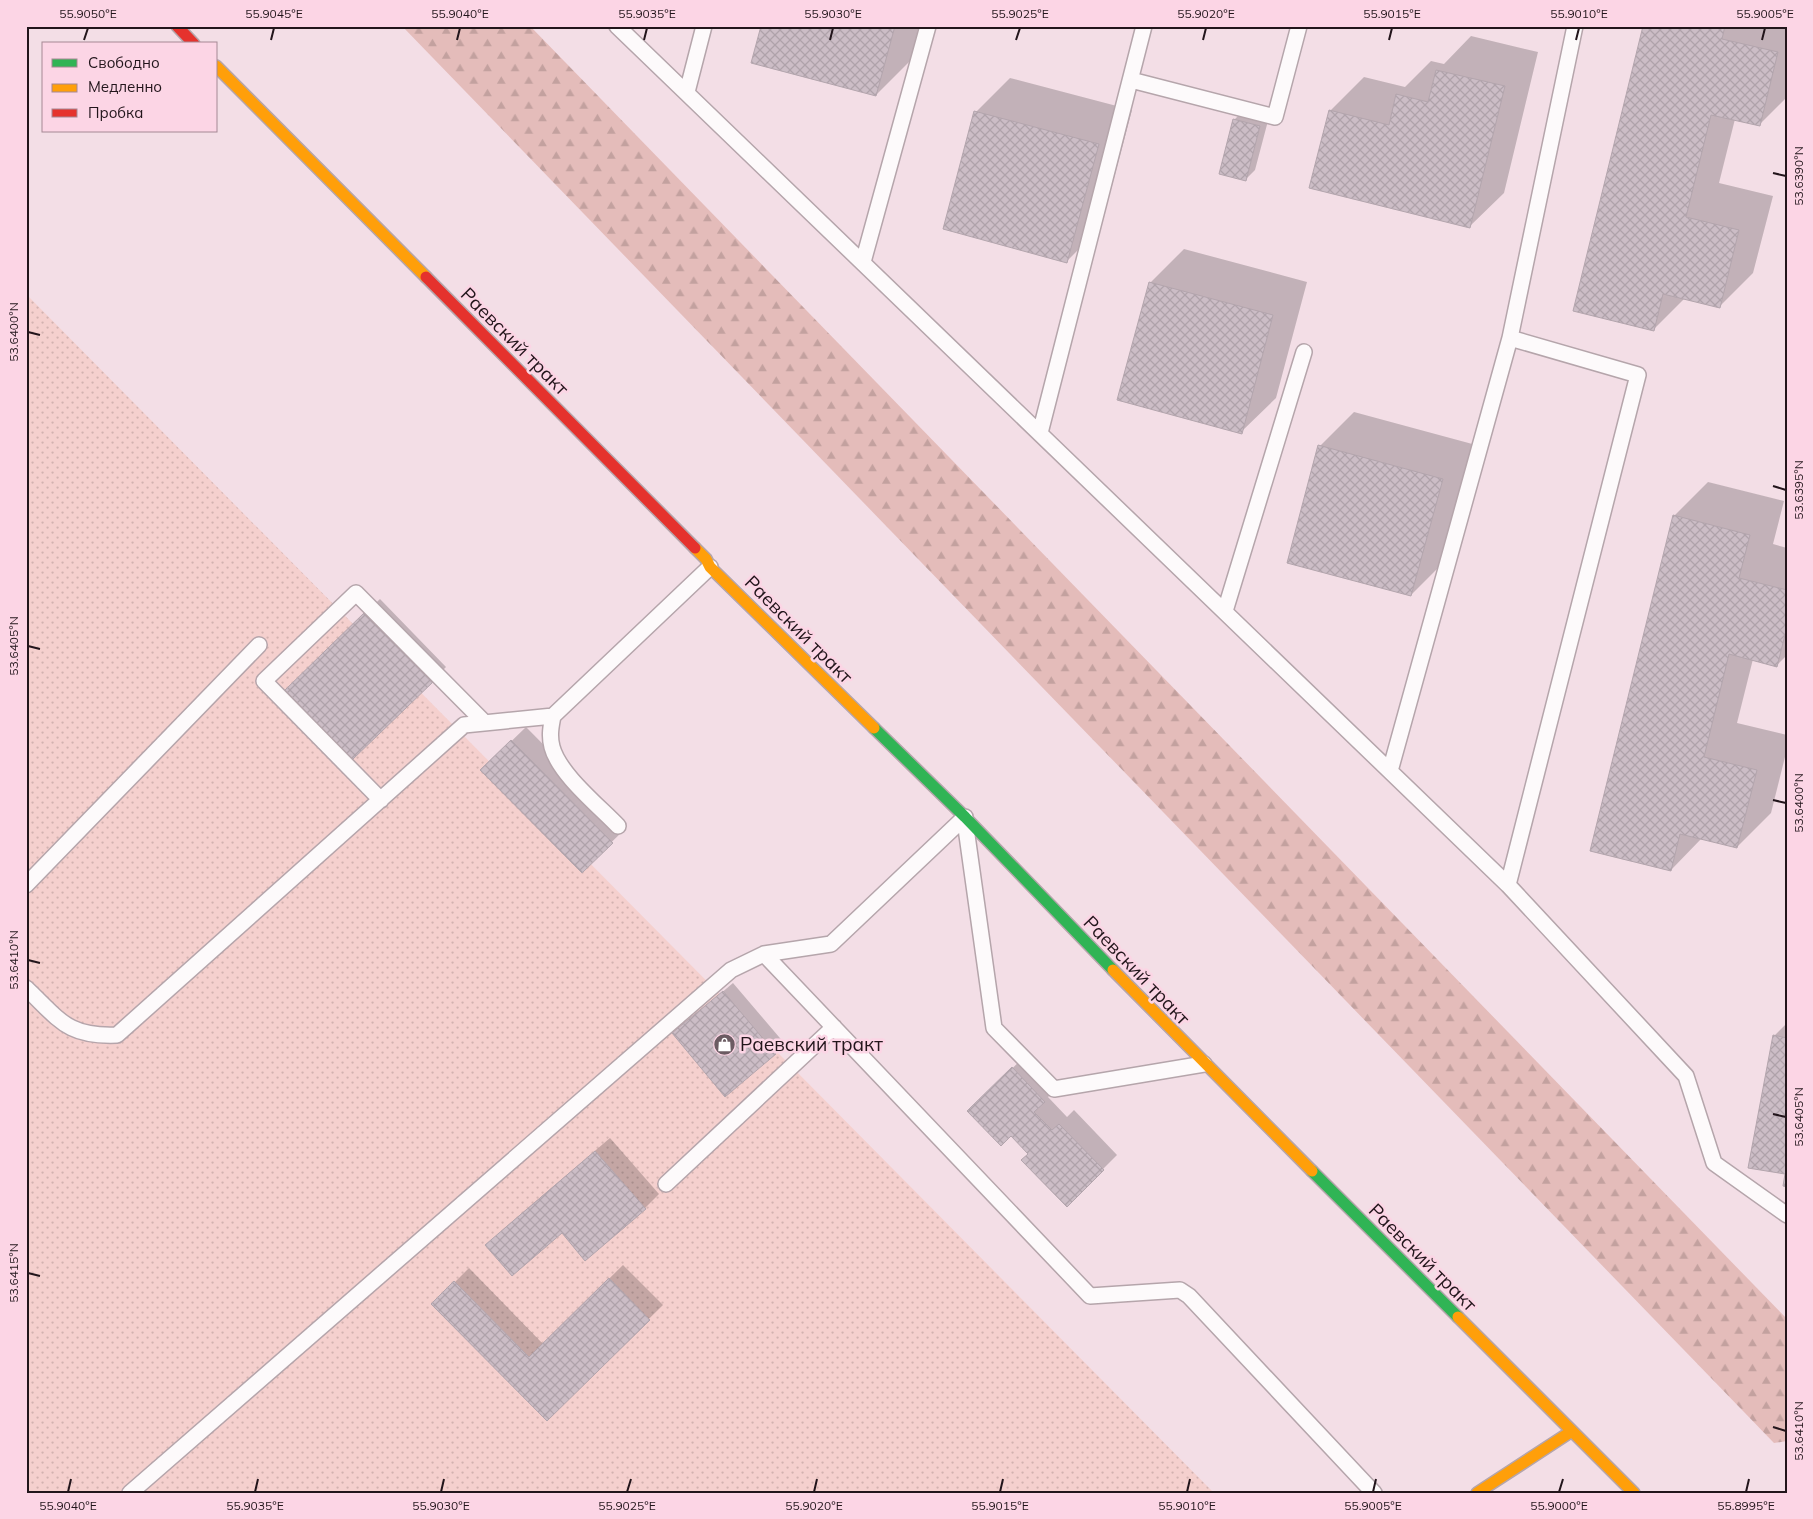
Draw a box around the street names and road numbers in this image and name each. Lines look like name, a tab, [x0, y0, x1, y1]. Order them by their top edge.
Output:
street label: Раевский тракт	[456, 282, 574, 400]
street label: Раевский тракт	[740, 570, 858, 688]
street label: Раевский тракт	[1079, 910, 1196, 1030]
street label: Раевский тракт	[1364, 1198, 1482, 1316]

